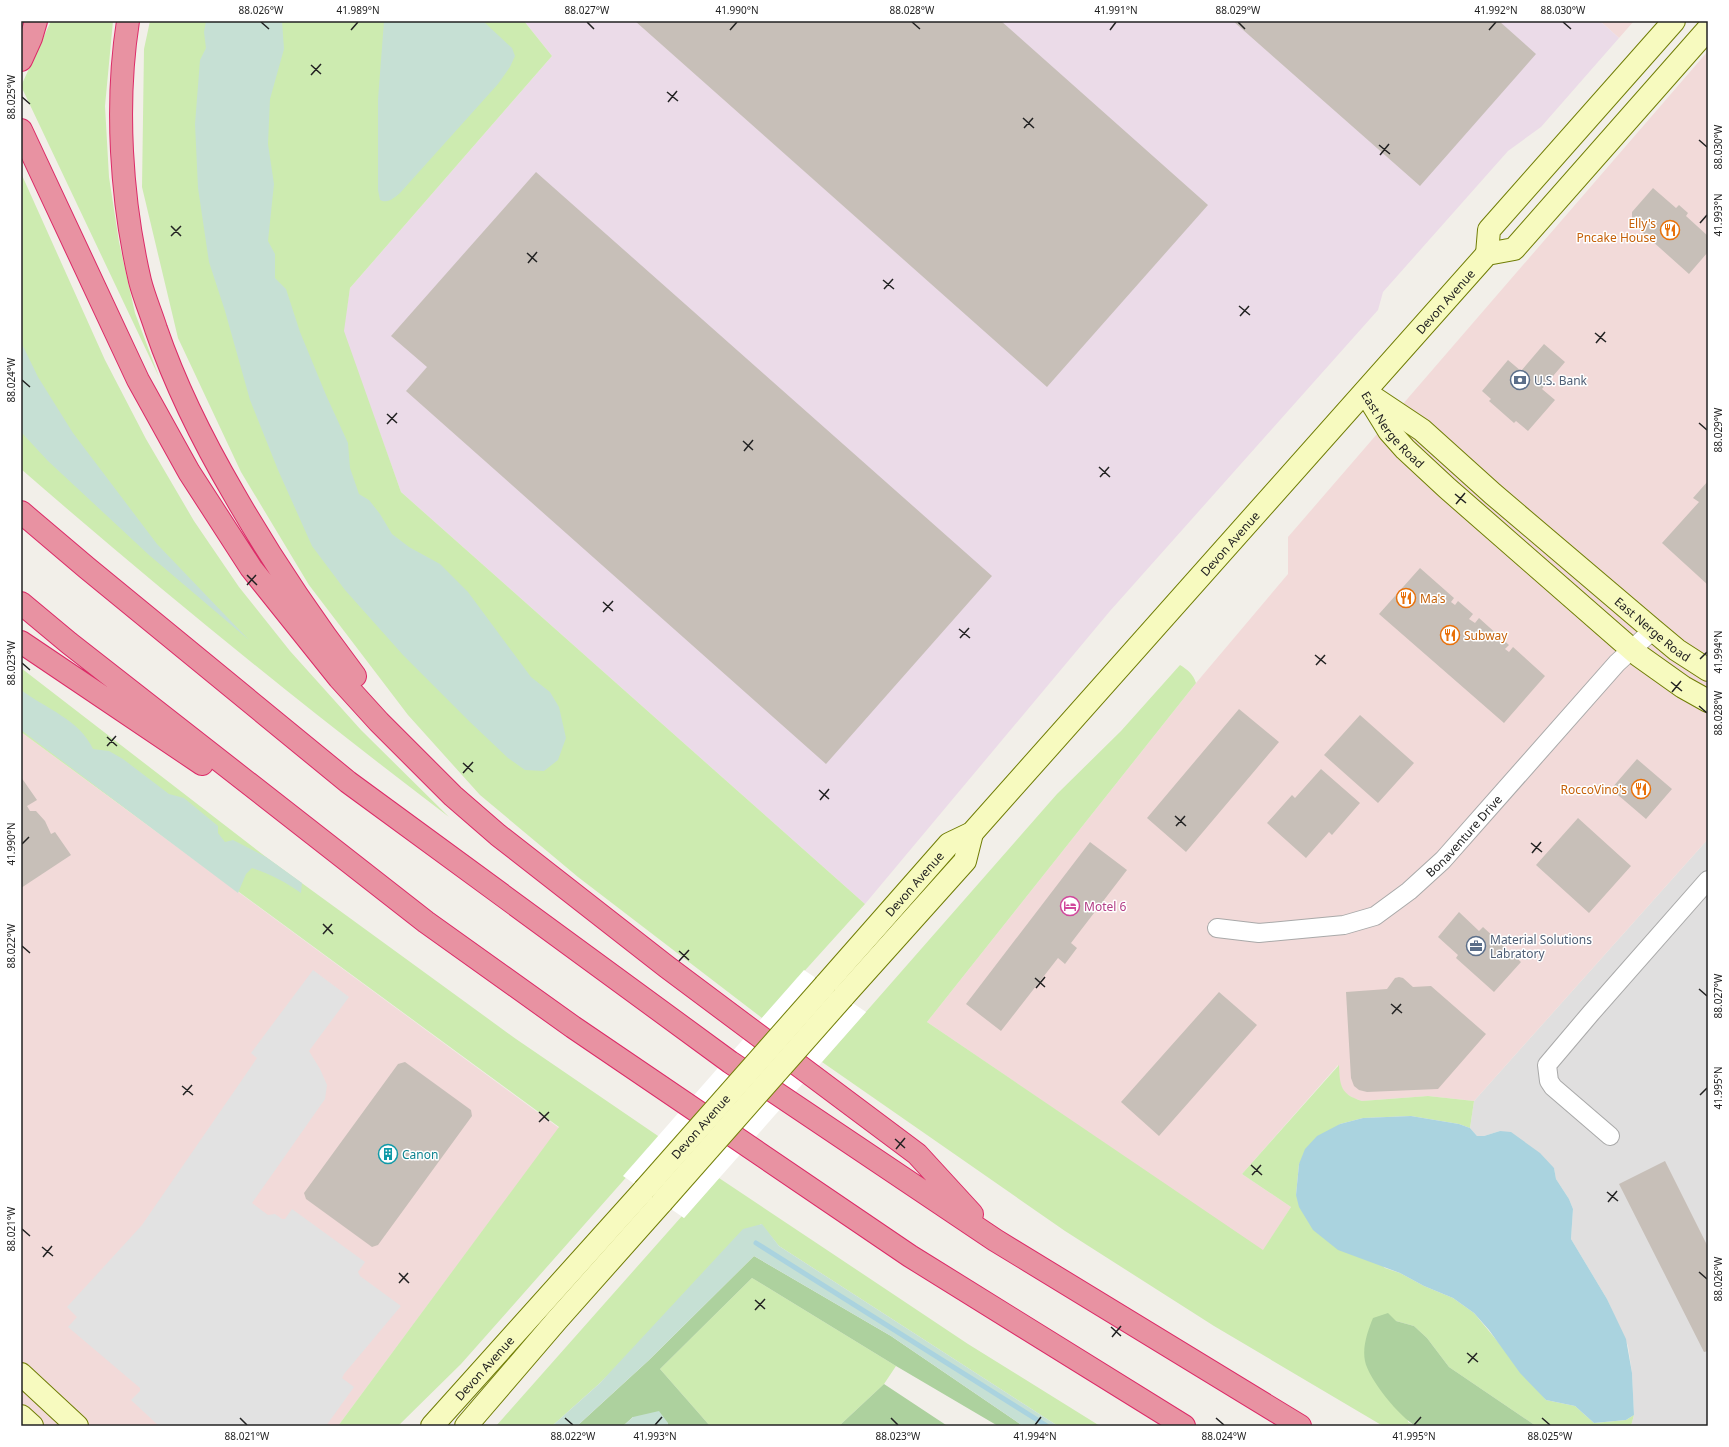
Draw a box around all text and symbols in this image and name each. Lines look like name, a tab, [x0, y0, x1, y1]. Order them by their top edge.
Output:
text: 88.026°W	[239, 3, 284, 17]
text: 41.989°N	[336, 3, 380, 17]
text: 88.027°W	[565, 3, 610, 17]
text: 41.990°N	[715, 3, 759, 17]
text: 88.028°W	[890, 3, 935, 17]
text: 41.991°N	[1094, 3, 1138, 17]
text: 88.029°W	[1216, 3, 1261, 17]
text: 41.992°N	[1474, 3, 1518, 17]
text: 88.030°W	[1541, 3, 1586, 17]
text: 88.025°W	[4, 74, 18, 119]
text: 88.030°W	[1711, 124, 1725, 169]
text: 41.993°N	[1711, 193, 1725, 237]
place label: Elly's Pncake House	[1576, 215, 1656, 246]
restaurant icon: Elly's Pncake House	[1659, 219, 1681, 241]
street label: Devon Avenue	[1412, 265, 1479, 337]
text: 88.024°W	[4, 357, 18, 402]
bank icon: U.S. Bank	[1509, 369, 1531, 391]
place label: U.S. Bank	[1534, 372, 1588, 389]
street label: East Nerge Road	[1358, 388, 1428, 471]
text: 88.029°W	[1711, 407, 1725, 452]
street label: Devon Avenue	[1196, 507, 1263, 579]
restaurant icon: Ma's	[1395, 587, 1417, 609]
place label: Ma's	[1420, 590, 1446, 607]
street label: East Nerge Road	[1611, 593, 1694, 665]
restaurant icon: Subway	[1439, 624, 1461, 646]
place label: Subway	[1464, 627, 1508, 644]
text: 41.994°N	[1711, 630, 1725, 674]
text: 88.023°W	[4, 640, 18, 685]
text: 88.028°W	[1711, 690, 1725, 735]
restaurant icon: RoccoVino's	[1630, 778, 1652, 800]
place label: RoccoVino's	[1561, 781, 1627, 798]
street label: Bonaventure Drive	[1422, 791, 1506, 880]
text: 41.990°N	[4, 822, 18, 866]
street label: Devon Avenue	[881, 847, 948, 920]
hotel icon: Motel 6	[1059, 895, 1081, 917]
place label: Motel 6	[1084, 898, 1126, 915]
text: 88.022°W	[4, 923, 18, 968]
place label: Material Solutions Labratory	[1490, 931, 1592, 962]
office icon: Material Solutions Labratory	[1465, 935, 1487, 957]
text: 88.027°W	[1711, 973, 1725, 1018]
text: 41.995°N	[1711, 1066, 1725, 1110]
street label: Devon Avenue	[667, 1090, 734, 1162]
building icon: Canon	[377, 1143, 399, 1165]
place label: Canon	[402, 1146, 438, 1163]
text: 88.021°W	[4, 1206, 18, 1251]
text: 88.026°W	[1711, 1256, 1725, 1301]
street label: Devon Avenue	[451, 1332, 518, 1404]
text: 88.021°W	[225, 1429, 270, 1443]
text: 88.022°W	[551, 1429, 596, 1443]
text: 41.993°N	[633, 1429, 677, 1443]
text: 88.023°W	[876, 1429, 921, 1443]
text: 41.994°N	[1013, 1429, 1057, 1443]
text: 88.024°W	[1202, 1429, 1247, 1443]
text: 41.995°N	[1392, 1429, 1436, 1443]
text: 88.025°W	[1528, 1429, 1573, 1443]

